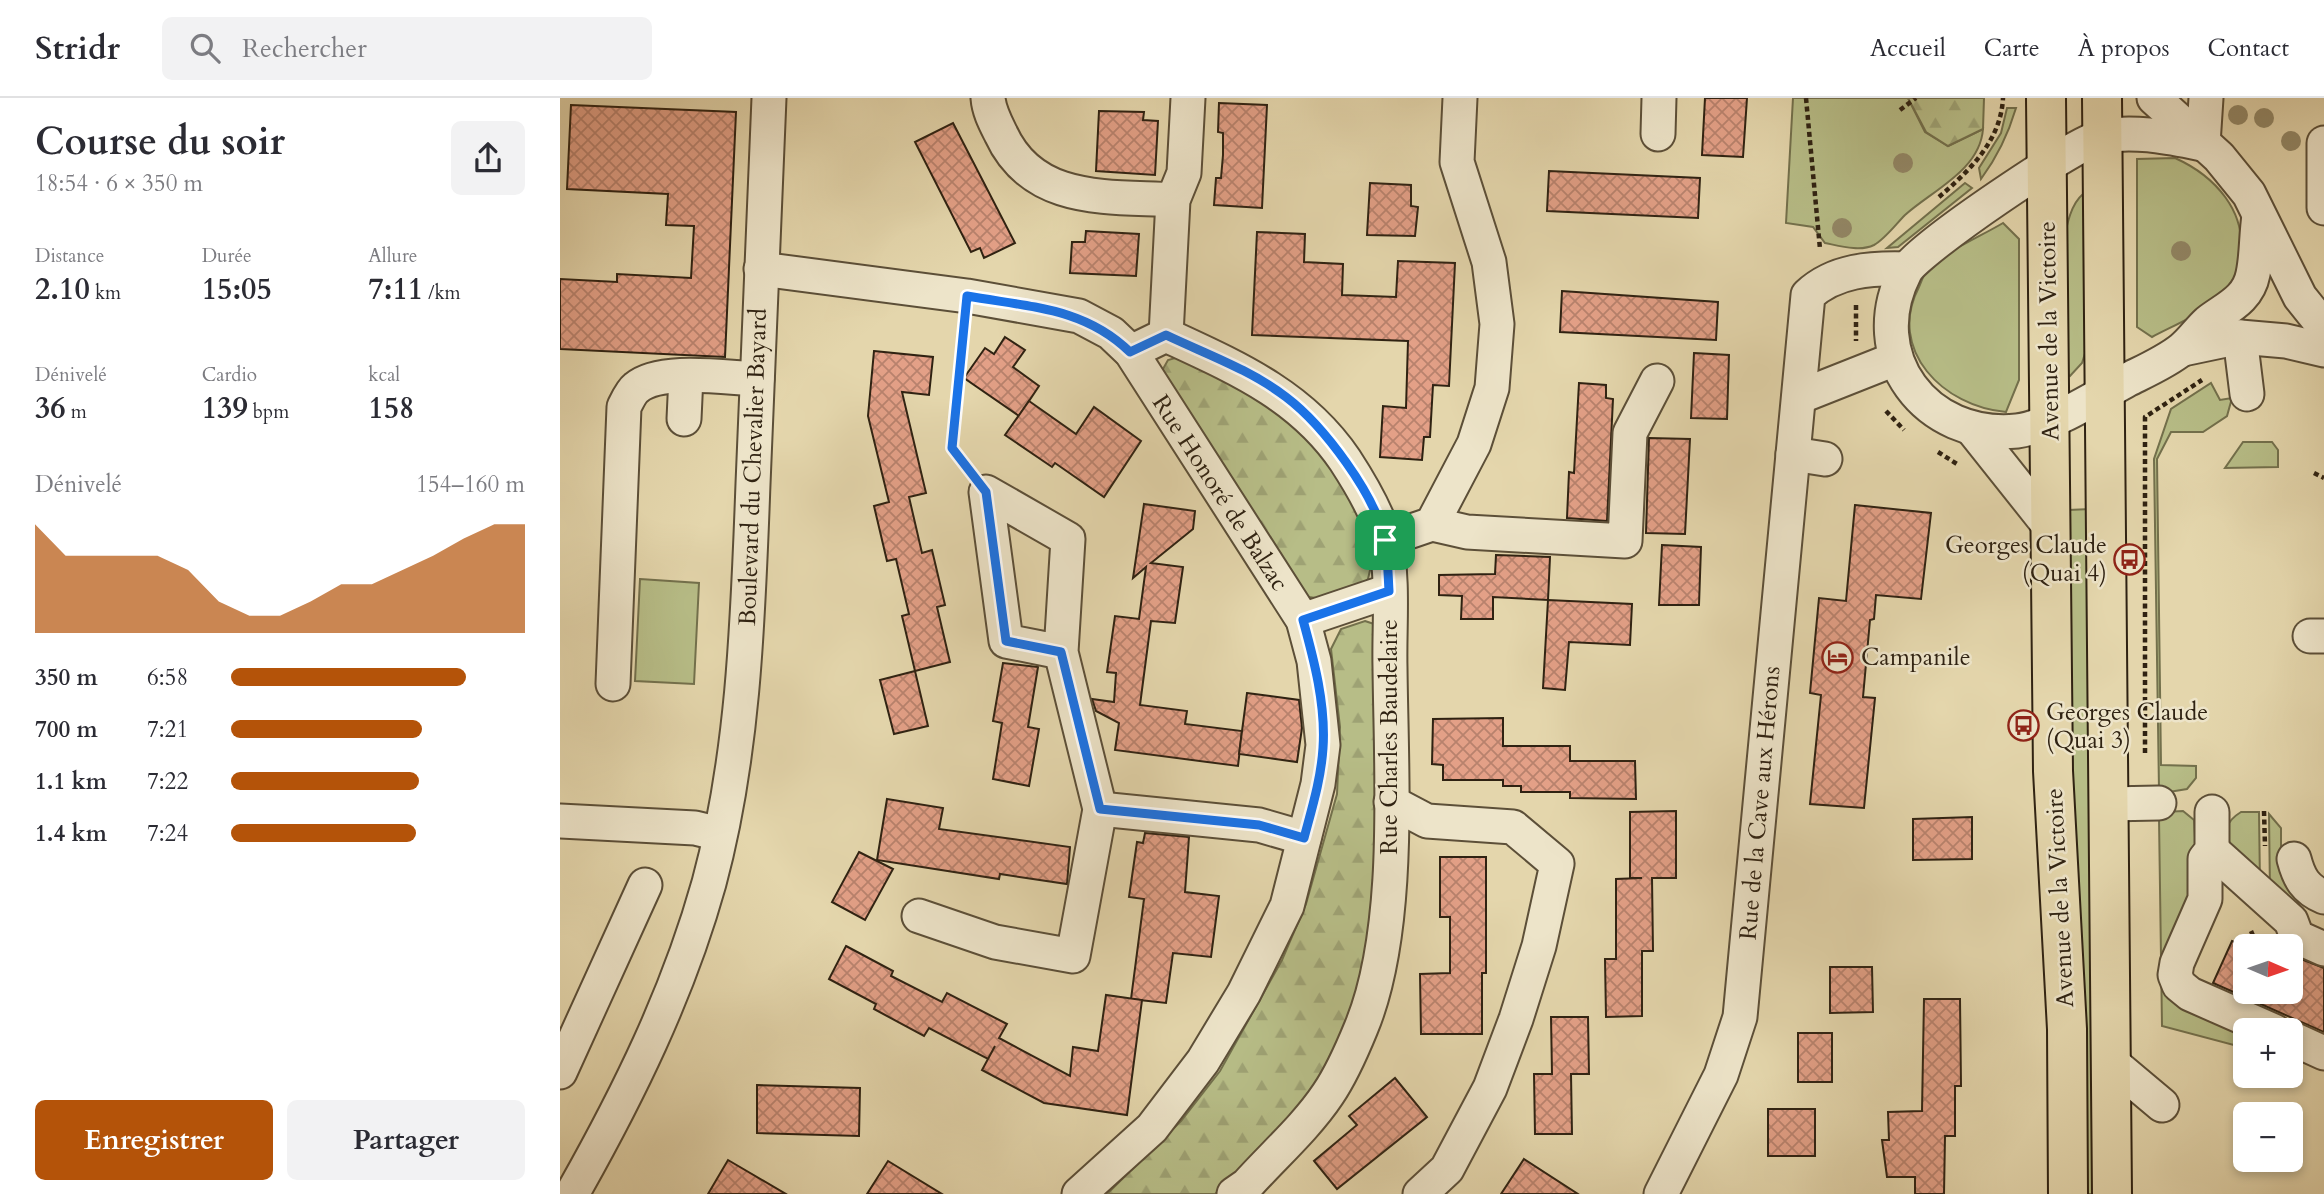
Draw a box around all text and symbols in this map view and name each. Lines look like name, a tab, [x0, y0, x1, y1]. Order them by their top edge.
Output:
search box	[162, 17, 652, 80]
text: Stridr	[35, 26, 120, 71]
icon: search	[186, 29, 224, 67]
text: Rechercher	[242, 31, 367, 66]
text: Accueil	[1870, 32, 1946, 65]
text: Carte	[1984, 32, 2040, 65]
text: À propos	[2078, 32, 2170, 65]
text: Contact	[2208, 32, 2289, 65]
text: Course du soir	[35, 116, 285, 168]
button: share	[451, 121, 525, 195]
text: 18:54 · 6 × 350 m	[35, 168, 203, 199]
street label: Avenue de la Victoire	[2031, 221, 2067, 441]
text: Distance	[35, 243, 104, 269]
text: Durée	[202, 243, 252, 269]
text: Allure	[368, 243, 418, 269]
text: 2.10	[35, 269, 90, 310]
text: 15:05	[202, 269, 272, 310]
text: 7:11	[368, 269, 423, 310]
text: km	[90, 280, 121, 306]
text: /km	[423, 280, 461, 306]
street label: Boulevard du Chevalier Bayard	[731, 308, 775, 626]
text: Dénivelé	[35, 362, 107, 388]
text: Cardio	[202, 362, 257, 388]
text: kcal	[368, 362, 400, 388]
text: 36	[35, 388, 66, 429]
text: 139	[202, 388, 248, 429]
text: 158	[368, 388, 414, 429]
street label: Rue Honoré de Balzac	[1144, 388, 1296, 598]
text: m	[66, 399, 87, 425]
text: bpm	[248, 399, 289, 425]
text: Dénivelé	[35, 469, 122, 500]
text: 154–160 m	[416, 469, 525, 500]
pin	[1355, 510, 1415, 570]
icon: arrive	[1366, 521, 1404, 559]
place label: Georges Claude (Quai 4)	[1945, 529, 2107, 590]
bus stop icon: Georges Claude (Quai 4)	[2113, 542, 2147, 576]
street label: Rue Charles Baudelaire	[1373, 619, 1406, 855]
hotel icon: Campanile	[1821, 640, 1855, 674]
place label: Campanile	[1861, 641, 1971, 674]
text: 350 m	[35, 662, 98, 693]
text: 6:58	[147, 662, 188, 693]
street label: Rue de la Cave aux Hérons	[1732, 665, 1788, 941]
place label: Georges Claude (Quai 3)	[2046, 696, 2208, 757]
bus stop icon: Georges Claude (Quai 3)	[2006, 709, 2040, 743]
text: 700 m	[35, 714, 98, 745]
text: 7:21	[147, 714, 188, 745]
text: 1.1 km	[35, 766, 107, 797]
text: 7:22	[147, 766, 188, 797]
street label: Avenue de la Victoire	[2038, 787, 2082, 1009]
text: 1.4 km	[35, 818, 107, 849]
text: 7:24	[147, 818, 188, 849]
north arrow	[2233, 934, 2303, 1004]
map controls	[2233, 934, 2303, 1172]
button: +	[2233, 1018, 2303, 1088]
button: Enregistrer	[35, 1100, 273, 1180]
button: Partager	[287, 1100, 525, 1180]
button: −	[2233, 1102, 2303, 1172]

